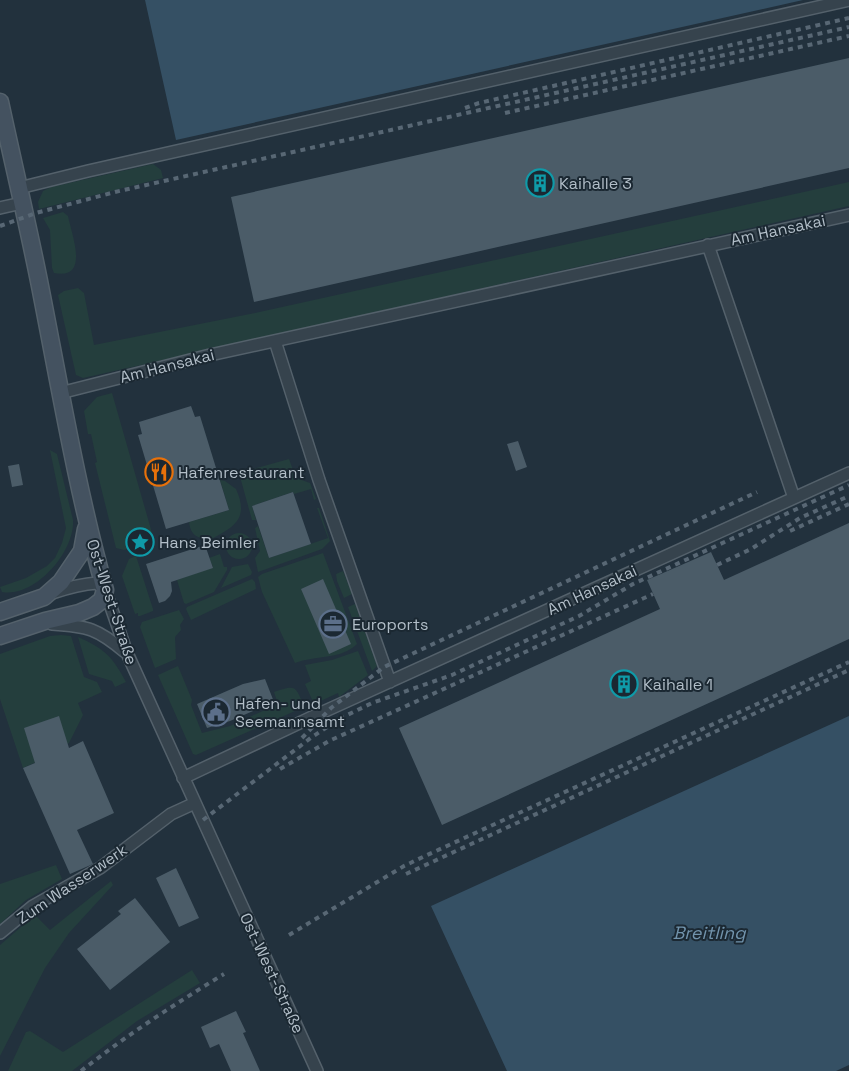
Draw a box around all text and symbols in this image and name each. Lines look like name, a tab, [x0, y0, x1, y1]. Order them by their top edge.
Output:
building icon: Kaihalle 3	[525, 168, 555, 198]
place label: Kaihalle 3	[559, 173, 632, 194]
street label: Am Hansakai	[729, 210, 827, 250]
street label: Am Hansakai	[118, 344, 216, 388]
restaurant icon: Hafenrestaurant	[144, 457, 174, 487]
place label: Hafenrestaurant	[178, 462, 305, 483]
place icon: Hans Beimler	[125, 527, 155, 557]
place label: Hans Beimler	[159, 532, 258, 553]
street label: Ost-West-Straße	[82, 537, 142, 667]
street label: Am Hansakai	[544, 560, 640, 620]
office icon: Euroports	[318, 609, 348, 639]
place label: Euroports	[352, 614, 428, 635]
building icon: Kaihalle 1	[609, 669, 639, 699]
place label: Kaihalle 1	[643, 674, 713, 695]
place label: Hafen- und Seemannsamt	[235, 693, 345, 732]
public building icon: Hafen- und Seemannsamt	[201, 697, 231, 727]
street label: Zum Wasserwerk	[13, 839, 132, 929]
street label: Ost-West-Straße	[235, 909, 309, 1037]
water label: Breitling	[672, 921, 747, 944]

